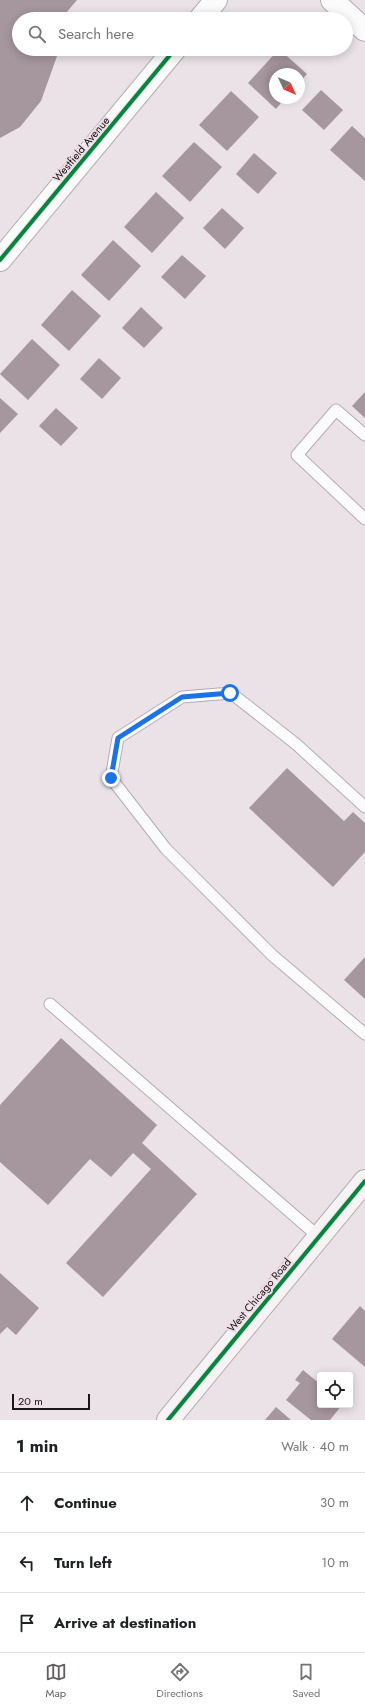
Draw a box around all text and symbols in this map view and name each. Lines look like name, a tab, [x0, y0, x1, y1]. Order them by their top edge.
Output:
search box	[12, 12, 353, 56]
icon: search	[26, 23, 48, 45]
text: Search here	[58, 23, 134, 45]
north arrow	[269, 68, 305, 104]
street label: Westfield Avenue	[49, 113, 113, 185]
route start	[221, 684, 239, 702]
route end	[102, 769, 120, 787]
street label: West Chicago Road	[223, 1255, 295, 1335]
map controls	[317, 1372, 353, 1408]
button: locate	[317, 1372, 353, 1408]
scale bar	[12, 1392, 90, 1411]
text: 20 m	[18, 1393, 43, 1409]
text: 1 min	[16, 1434, 58, 1458]
text: Walk · 40 m	[281, 1437, 349, 1456]
icon: ahead	[16, 1492, 38, 1514]
text: Continue	[54, 1492, 117, 1514]
text: 30 m	[320, 1493, 349, 1512]
icon: left	[16, 1552, 38, 1574]
text: Turn left	[54, 1552, 112, 1574]
text: 10 m	[321, 1553, 349, 1572]
icon: arrive	[16, 1612, 38, 1634]
text: Arrive at destination	[54, 1612, 196, 1634]
tab: Map	[45, 1661, 67, 1701]
tab: Directions	[156, 1661, 203, 1701]
tab: Saved	[292, 1661, 320, 1701]

